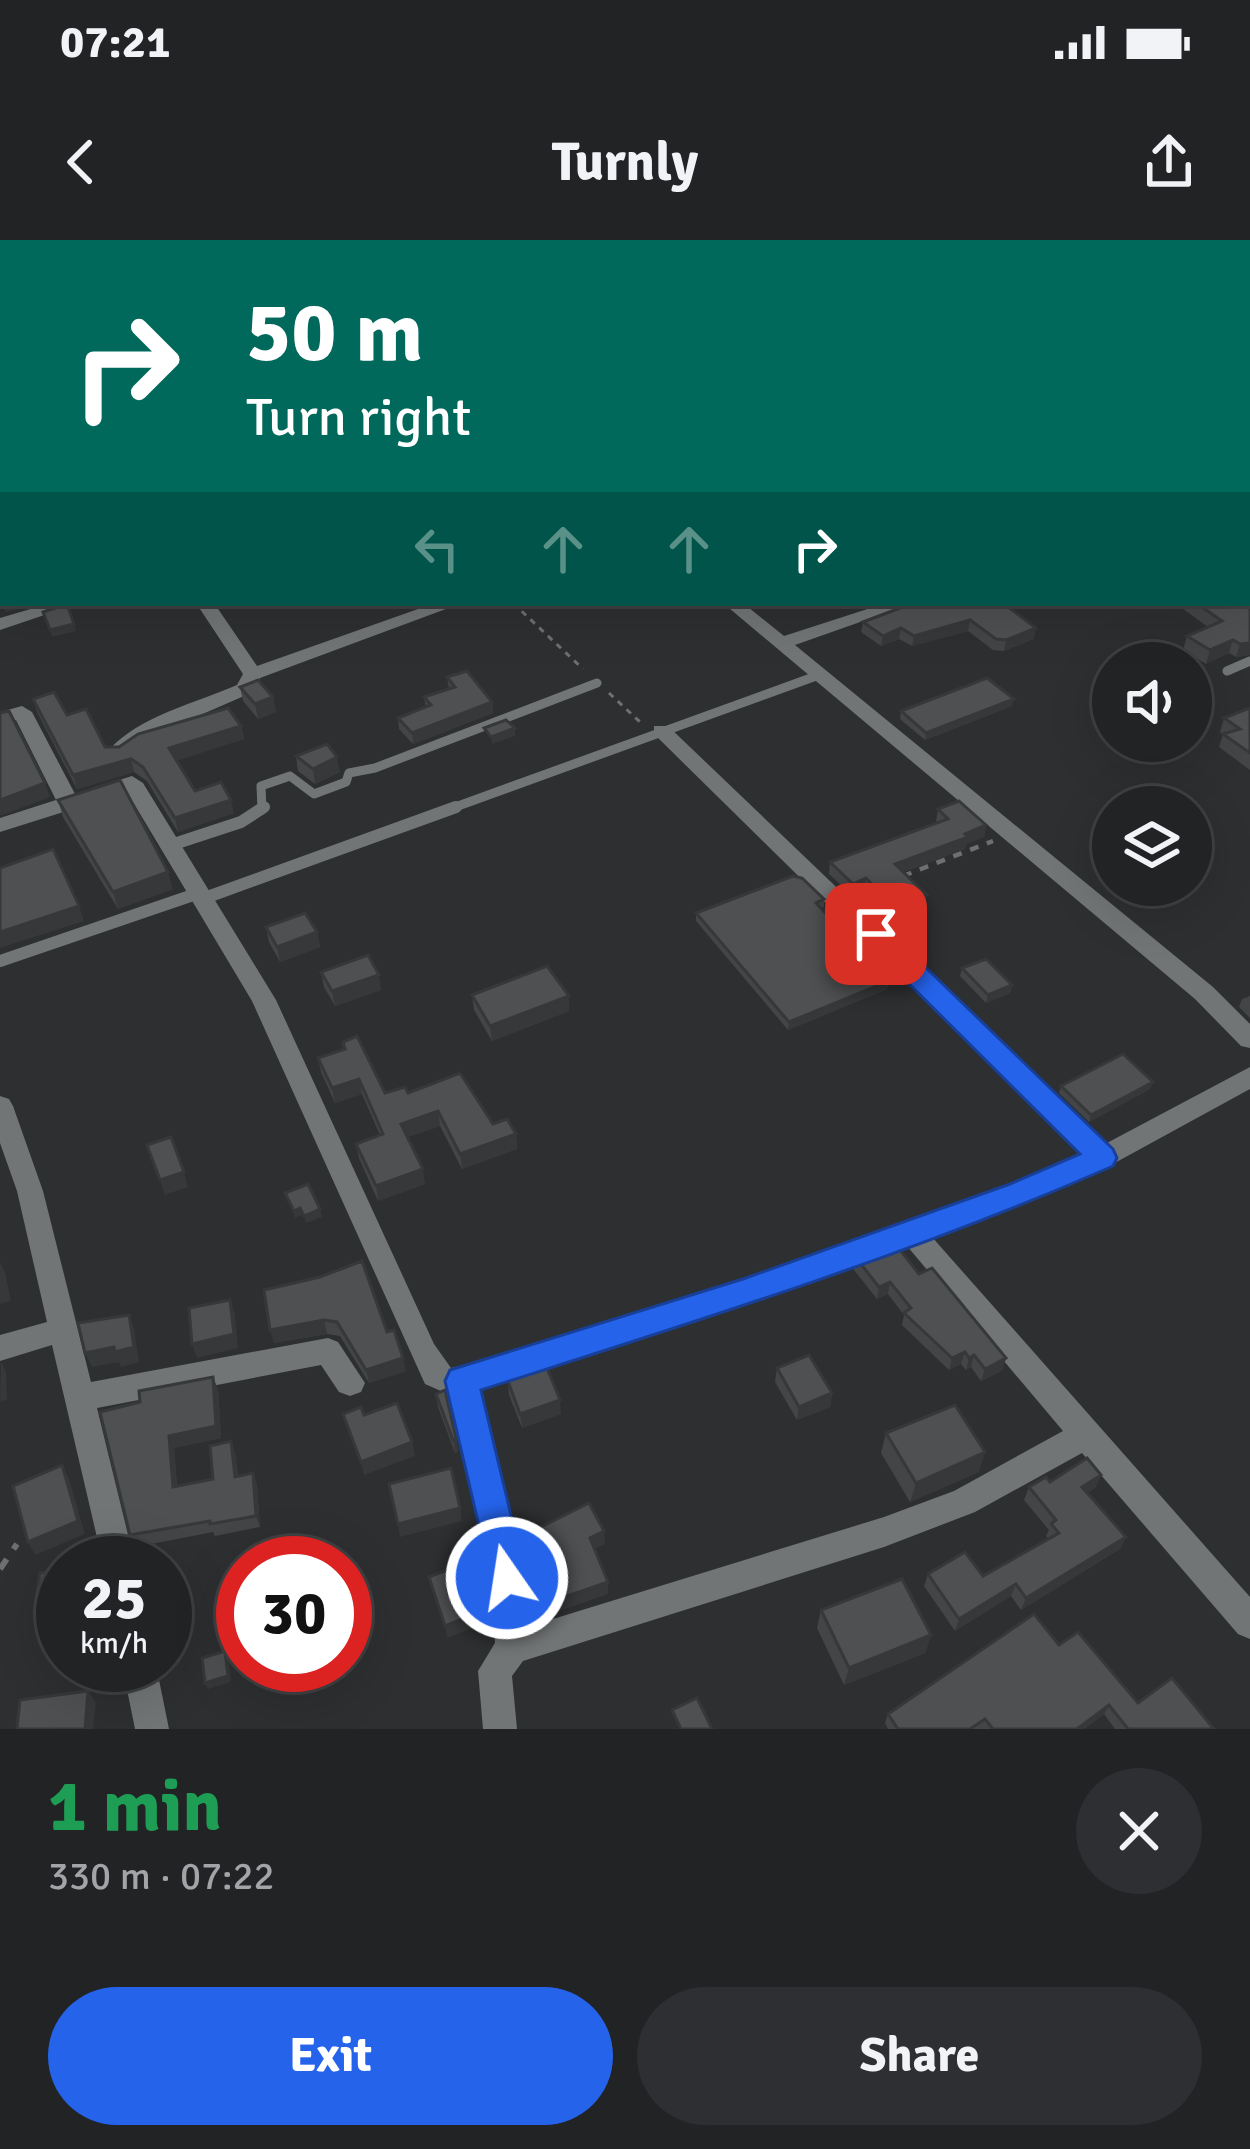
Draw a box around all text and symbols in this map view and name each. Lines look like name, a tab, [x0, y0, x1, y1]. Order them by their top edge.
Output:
text: 07:21	[60, 15, 170, 70]
icon: back	[48, 129, 114, 195]
text: Turnly	[552, 129, 698, 196]
icon: share	[1136, 129, 1202, 195]
text: 50 m	[246, 281, 423, 385]
icon: right	[48, 288, 204, 444]
text: Turn right	[246, 384, 471, 451]
icon: left	[404, 516, 470, 582]
icon: ahead	[530, 516, 596, 582]
icon: ahead	[656, 516, 722, 582]
icon: right	[782, 516, 848, 582]
map controls	[1092, 642, 1212, 906]
button: sound	[1092, 642, 1212, 762]
button: layers	[1092, 786, 1212, 906]
pin	[825, 883, 927, 985]
icon: arrive	[843, 901, 909, 967]
position arrow	[444, 1515, 570, 1641]
speed limit sign: 30	[216, 1536, 372, 1692]
text: 25	[82, 1562, 146, 1636]
text: km/h	[80, 1625, 148, 1662]
text: 1 min	[48, 1762, 222, 1851]
button: close	[1076, 1768, 1202, 1894]
text: 330 m · 07:22	[48, 1852, 275, 1900]
button: Exit	[48, 1987, 613, 2125]
button: Share	[637, 1987, 1202, 2125]

